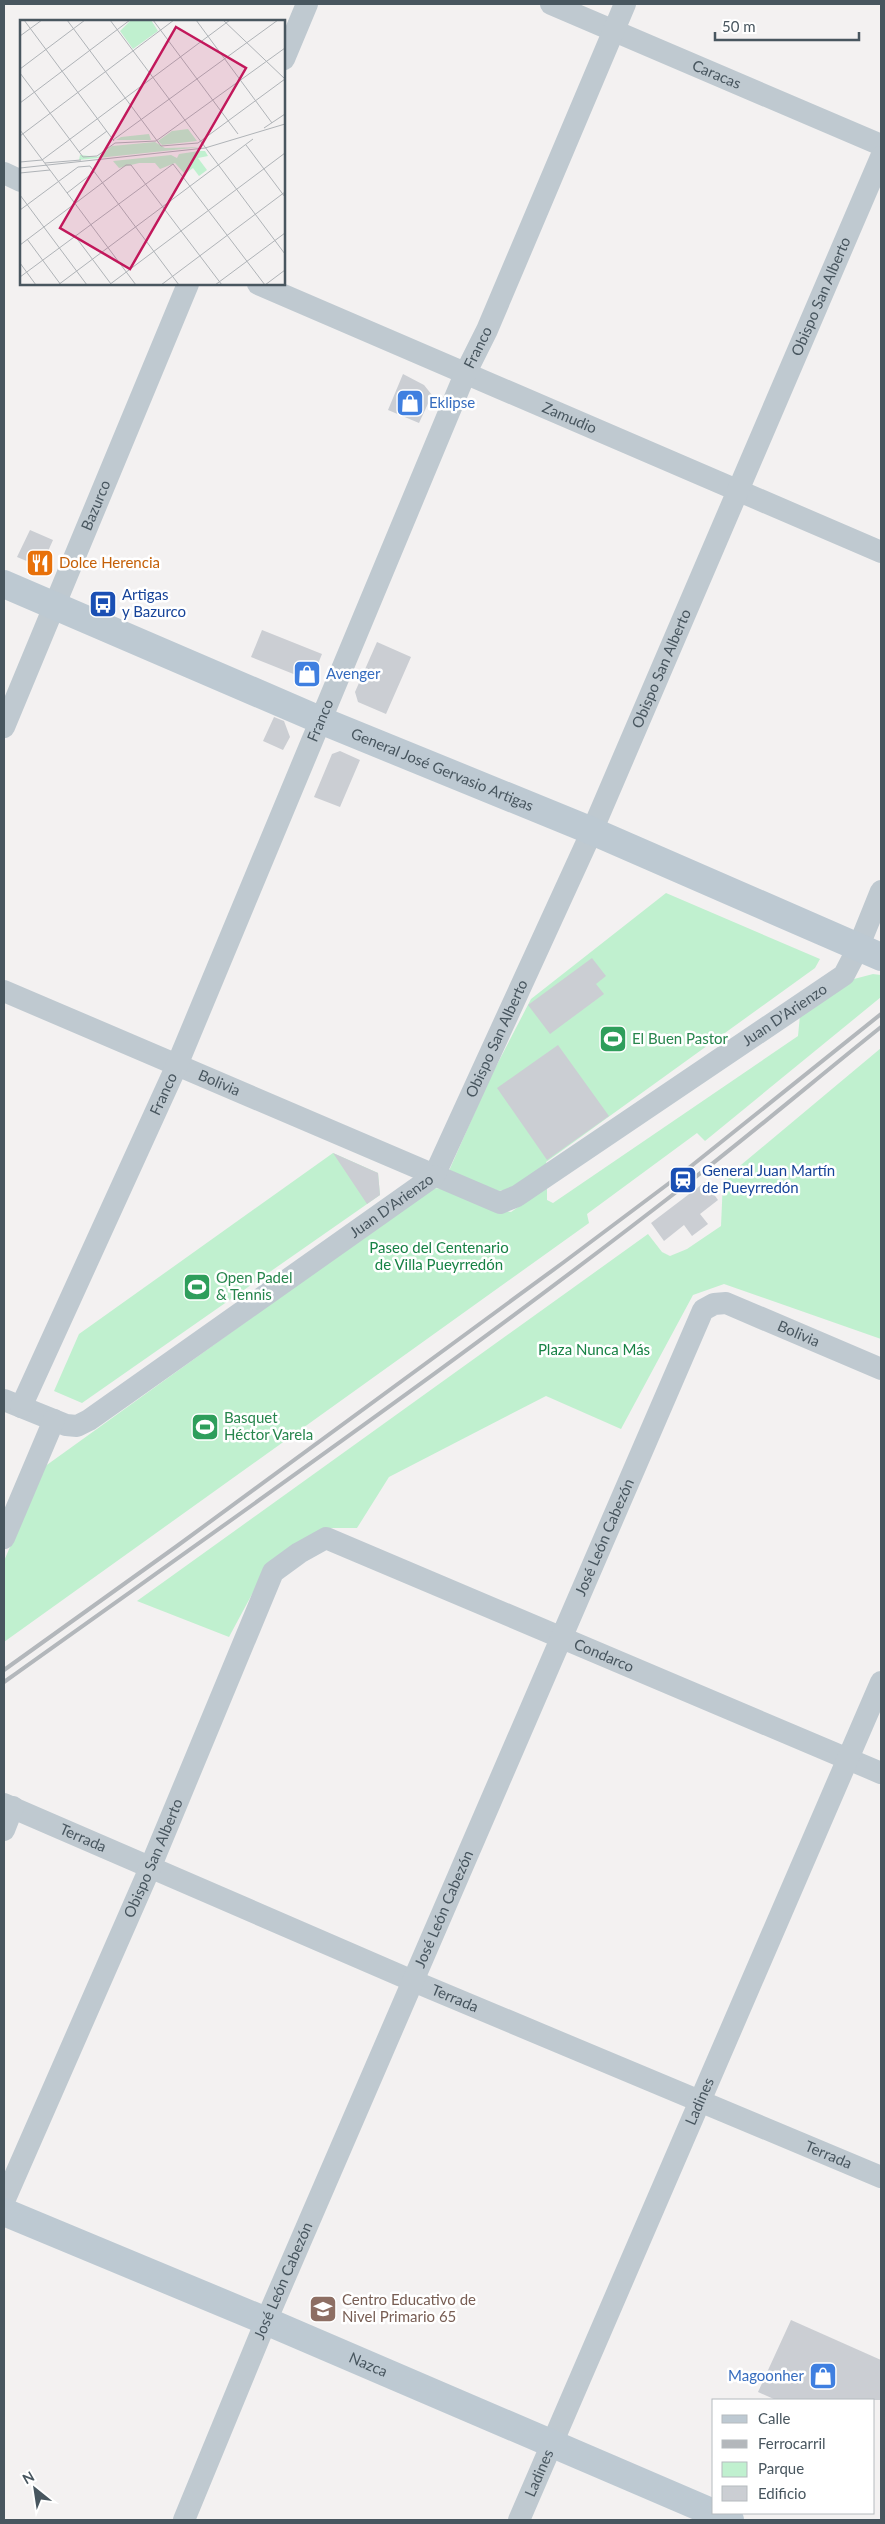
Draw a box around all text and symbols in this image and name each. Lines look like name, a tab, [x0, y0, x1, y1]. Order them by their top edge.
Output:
scale bar	[715, 10, 859, 42]
text: 50 m	[722, 17, 756, 35]
inset map	[20, 20, 285, 285]
street label: Caracas	[690, 55, 744, 92]
street label: Obispo San Alberto	[787, 234, 854, 358]
street label: Franco	[459, 323, 495, 371]
shop icon: Eklipse	[395, 388, 425, 418]
place label: Eklipse	[429, 393, 475, 411]
street label: Zamudio	[540, 397, 600, 437]
street label: Bazurco	[77, 477, 114, 533]
restaurant icon: Dolce Herencia	[25, 548, 55, 578]
place label: Dolce Herencia	[59, 553, 160, 571]
place label: Artigas y Bazurco	[122, 585, 186, 620]
bus stop icon: Artigas y Bazurco	[88, 589, 118, 619]
street label: Obispo San Alberto	[627, 606, 694, 731]
shop icon: Avenger	[292, 659, 322, 689]
place label: Avenger	[326, 664, 381, 682]
street label: Franco	[303, 696, 336, 744]
street label: General José Gervasio Artigas	[349, 724, 537, 814]
street label: Obispo San Alberto	[461, 976, 531, 1100]
street label: Juan D’Arienzo	[738, 979, 830, 1049]
sports icon: El Buen Pastor	[598, 1024, 628, 1054]
place label: El Buen Pastor	[632, 1029, 729, 1047]
street label: Bolivia	[196, 1065, 243, 1099]
street label: Franco	[145, 1070, 180, 1118]
place label: General Juan Martín de Pueyrredón	[702, 1161, 835, 1196]
station icon: General Juan Martín de Pueyrredón	[668, 1165, 698, 1195]
street label: Juan D’Arienzo	[346, 1169, 436, 1241]
park label: Paseo del Centenario de Villa Pueyrredón	[369, 1238, 509, 1273]
place label: Open Padel & Tennis	[216, 1268, 292, 1303]
sports icon: Open Padel & Tennis	[182, 1272, 212, 1302]
street label: Bolivia	[775, 1316, 823, 1350]
park label: Plaza Nunca Más	[538, 1340, 650, 1358]
place label: Basquet Héctor Varela	[224, 1408, 313, 1443]
sports icon: Basquet Héctor Varela	[190, 1412, 220, 1442]
street label: José León Cabezón	[571, 1475, 637, 1598]
street label: Condarco	[572, 1634, 637, 1675]
street label: Obispo San Alberto	[119, 1796, 186, 1920]
street label: Terrada	[57, 1819, 109, 1855]
street label: José León Cabezón	[410, 1847, 476, 1970]
street label: Terrada	[429, 1980, 481, 2015]
street label: Ladines	[681, 2074, 717, 2128]
street label: Terrada	[803, 2136, 855, 2172]
street label: José León Cabezón	[249, 2219, 316, 2342]
place label: Centro Educativo de Nivel Primario 65	[342, 2290, 476, 2325]
school or university icon: Centro Educativo de Nivel Primario 65	[308, 2294, 338, 2324]
street label: Nazca	[347, 2348, 391, 2380]
shop icon: Magoonher	[808, 2361, 838, 2391]
place label: Magoonher	[728, 2366, 805, 2384]
legend	[712, 2399, 875, 2514]
text: Calle	[758, 2409, 791, 2427]
text: Ferrocarril	[758, 2434, 826, 2452]
street label: Ladines	[520, 2446, 556, 2499]
text: Parque	[758, 2459, 804, 2477]
north arrow	[10, 2464, 60, 2514]
text: N	[19, 2467, 37, 2487]
text: Edificio	[758, 2484, 806, 2502]

